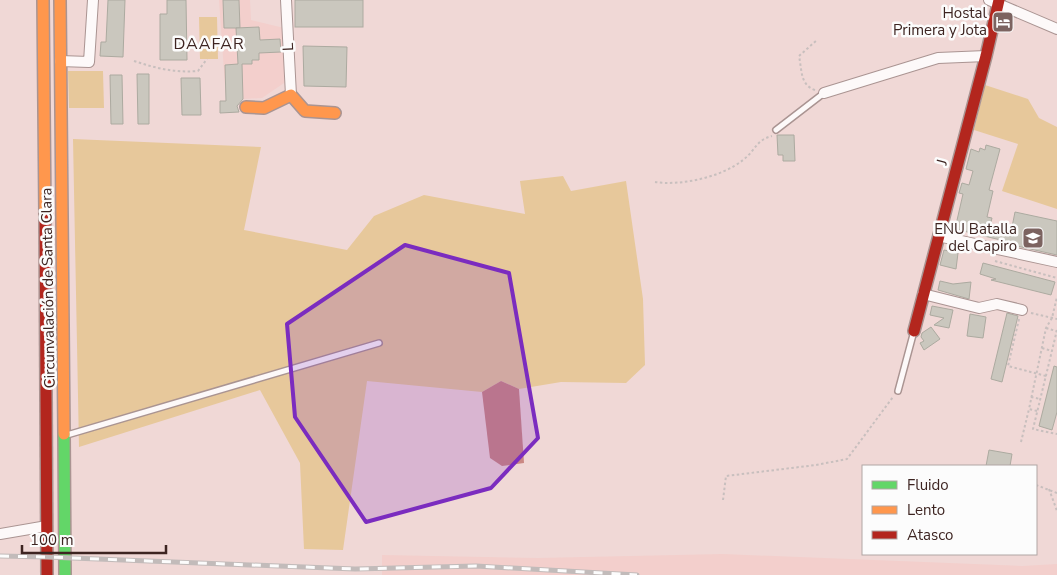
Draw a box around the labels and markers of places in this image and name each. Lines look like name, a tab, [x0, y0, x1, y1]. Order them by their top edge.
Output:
place label: Hostal Primera y Jota	[893, 3, 988, 40]
hotel icon: Hostal Primera y Jota	[991, 10, 1015, 34]
place label: ENU Batalla del Capiro	[934, 219, 1017, 256]
school or university icon: ENU Batalla del Capiro	[1021, 226, 1045, 250]

